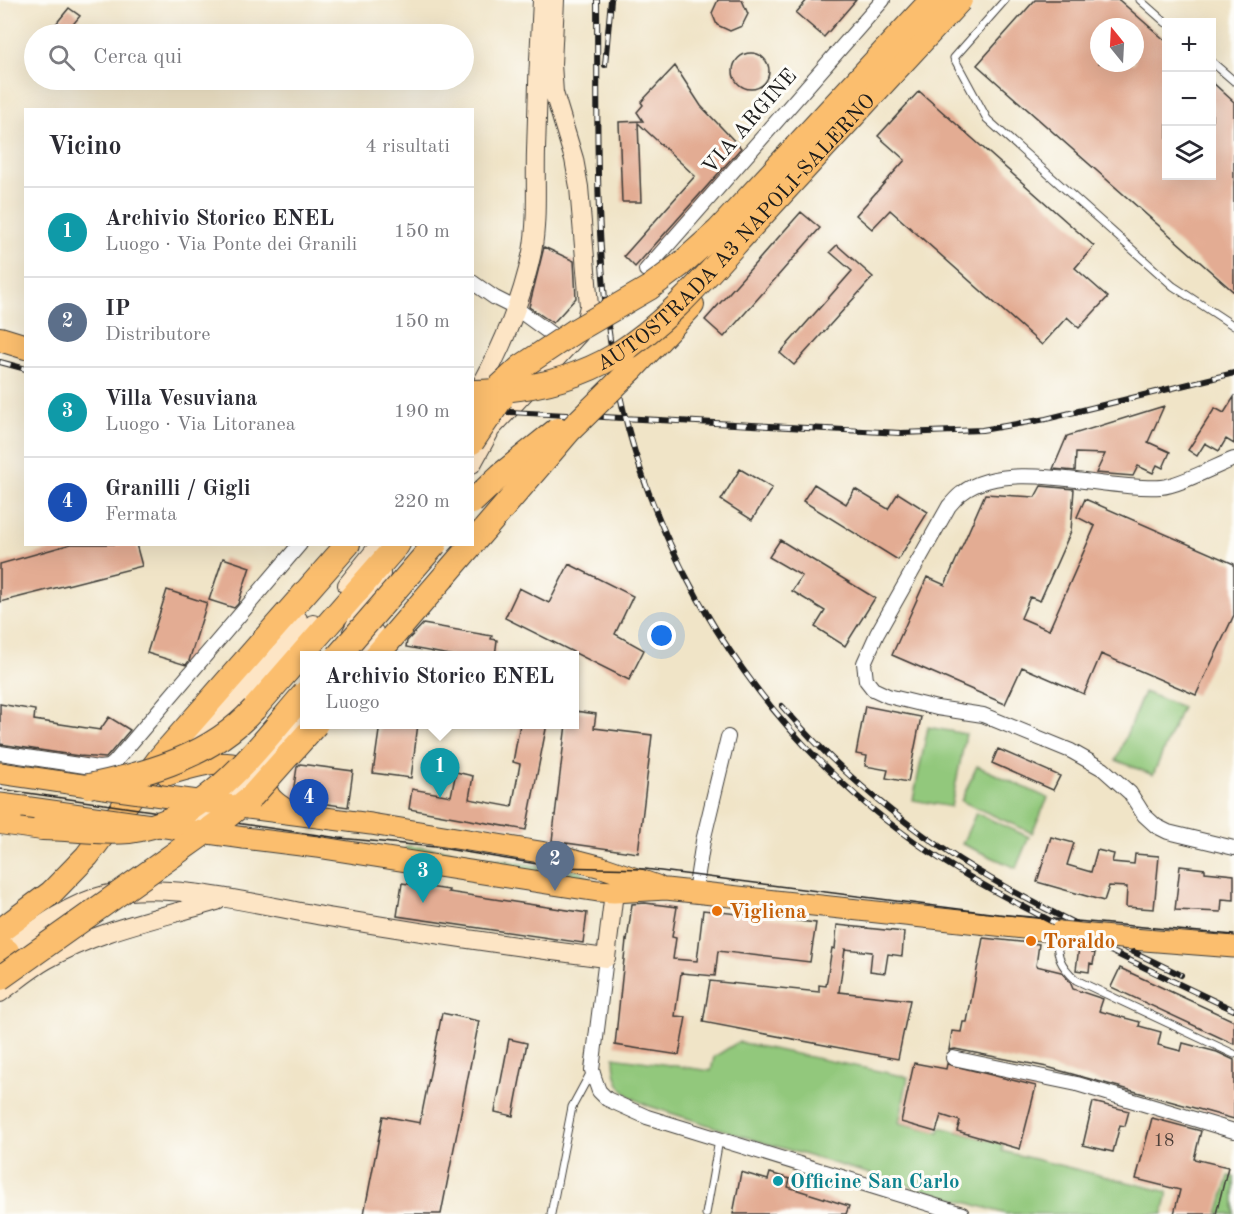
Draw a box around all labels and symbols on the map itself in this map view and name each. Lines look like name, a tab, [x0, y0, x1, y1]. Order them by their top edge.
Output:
north arrow	[1090, 18, 1144, 72]
street label: VIA ARGINE	[699, 65, 801, 179]
street label: AUTOSTRADA A3 NAPOLI-SALERNO	[594, 90, 880, 376]
your location	[647, 621, 676, 650]
pin: 1	[420, 748, 460, 798]
pin: 4	[290, 780, 328, 829]
pin: 2	[536, 842, 574, 891]
pin: 3	[404, 854, 442, 903]
place label: Vigliena	[729, 902, 807, 923]
marker: Vigliena	[710, 904, 724, 918]
place label: Toraldo	[1043, 932, 1115, 953]
marker: Toraldo	[1024, 934, 1038, 948]
house number: 18	[1154, 1132, 1174, 1150]
place label: Officine San Carlo	[790, 1172, 960, 1193]
marker: Officine San Carlo	[771, 1174, 785, 1188]

